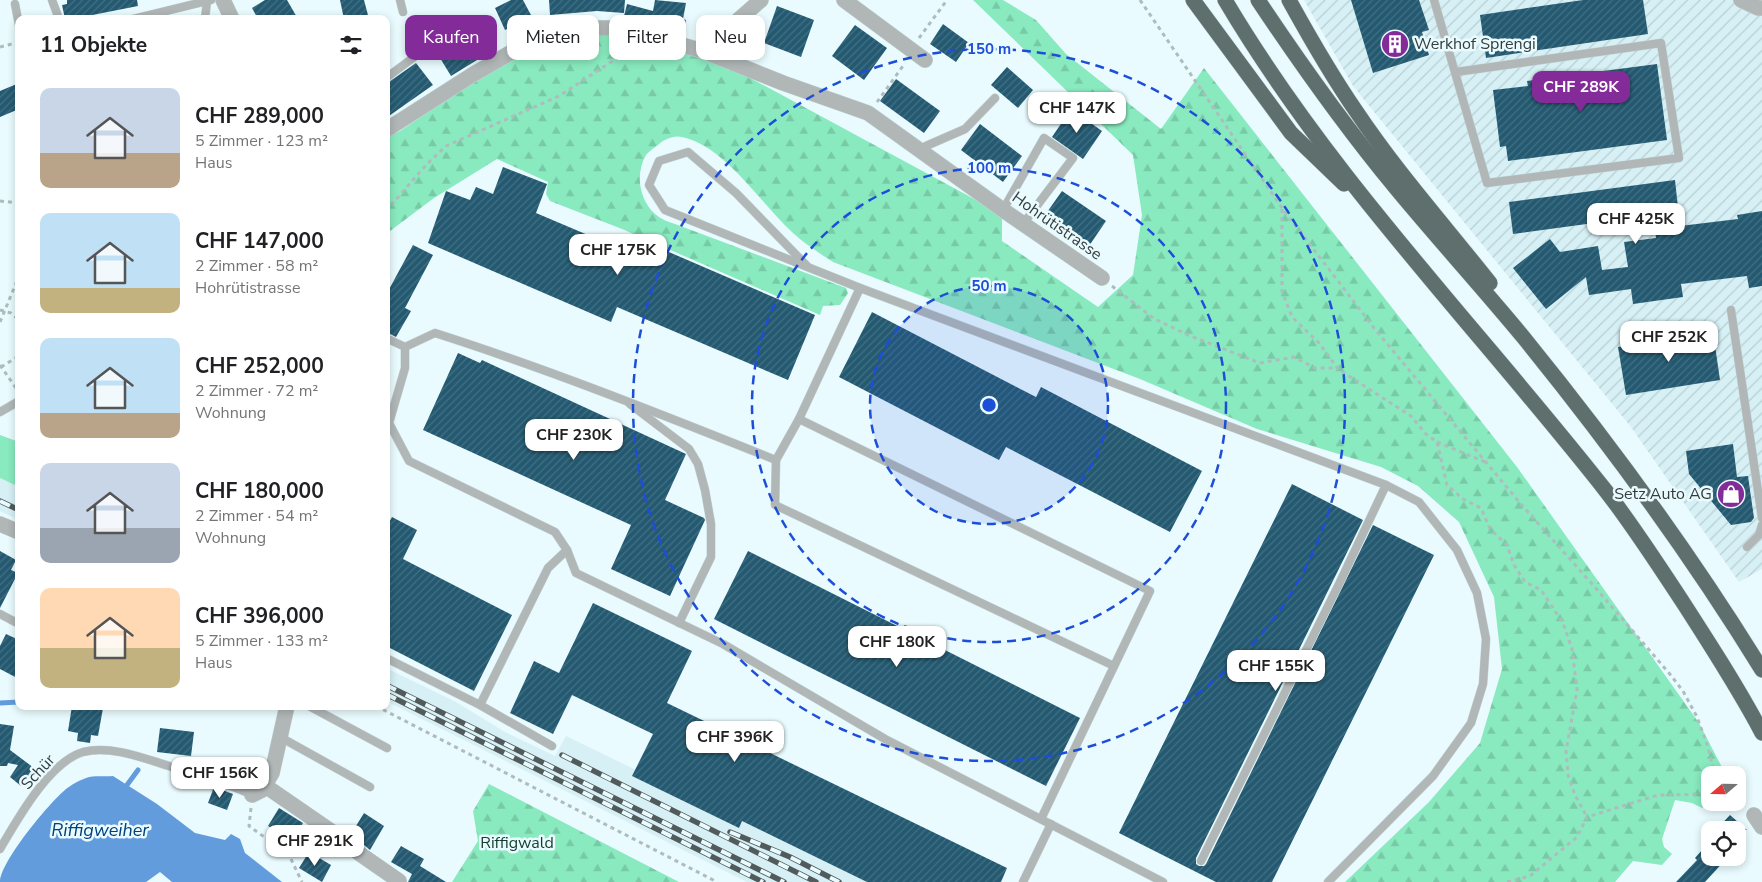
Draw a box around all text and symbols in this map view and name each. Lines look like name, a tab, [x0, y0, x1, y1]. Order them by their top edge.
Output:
chip: Kaufen	[405, 15, 497, 60]
chip: Mieten	[507, 15, 599, 60]
chip: Filter	[609, 15, 686, 60]
chip: Neu	[696, 15, 765, 60]
building icon: Werkhof Sprengi	[1380, 29, 1410, 59]
text: 11 Objekte	[40, 31, 147, 59]
icon: filters	[337, 31, 365, 59]
place label: Werkhof Sprengi	[1414, 33, 1536, 55]
text: 150 m	[967, 39, 1011, 59]
pin: CHF 289K	[1529, 70, 1633, 113]
text: CHF 289K	[1543, 76, 1619, 98]
pin: CHF 147K	[1025, 92, 1129, 134]
text: CHF 147K	[1039, 97, 1115, 119]
text: CHF 289,000	[195, 102, 324, 130]
icon: home	[80, 108, 140, 168]
text: 5 Zimmer · 123 m²	[195, 130, 328, 152]
text: Haus	[195, 152, 232, 174]
text: 100 m	[967, 158, 1011, 178]
street label: Hohrütistrasse	[1008, 187, 1106, 265]
pin: CHF 425K	[1584, 202, 1688, 245]
text: CHF 425K	[1598, 208, 1674, 230]
text: CHF 147,000	[195, 227, 324, 255]
icon: home	[80, 233, 140, 293]
pin: CHF 175K	[566, 234, 670, 276]
text: CHF 175K	[580, 239, 656, 261]
text: 2 Zimmer · 58 m²	[195, 255, 318, 277]
text: 50 m	[971, 276, 1007, 296]
text: Hohrütistrasse	[195, 277, 300, 299]
pin: CHF 252K	[1617, 320, 1721, 363]
text: CHF 252K	[1631, 326, 1707, 348]
text: CHF 252,000	[195, 352, 324, 380]
icon: home	[80, 358, 140, 418]
text: 2 Zimmer · 72 m²	[195, 380, 318, 402]
centre of rings	[980, 396, 998, 414]
text: Wohnung	[195, 402, 266, 424]
pin: CHF 230K	[522, 418, 626, 461]
text: CHF 230K	[536, 424, 612, 446]
text: CHF 180,000	[195, 477, 324, 505]
shop icon: Setz Auto AG	[1716, 479, 1746, 509]
icon: home	[80, 483, 140, 543]
place label: Setz Auto AG	[1614, 483, 1712, 505]
text: 2 Zimmer · 54 m²	[195, 505, 318, 527]
text: Wohnung	[195, 527, 266, 549]
text: CHF 396,000	[195, 602, 324, 630]
icon: home	[80, 608, 140, 668]
pin: CHF 180K	[845, 626, 949, 668]
text: 5 Zimmer · 133 m²	[195, 630, 328, 652]
text: CHF 180K	[859, 631, 935, 653]
pin: CHF 155K	[1224, 650, 1328, 692]
text: Haus	[195, 652, 232, 674]
text: CHF 155K	[1238, 655, 1314, 677]
pin: CHF 396K	[683, 720, 787, 763]
text: CHF 396K	[697, 726, 773, 748]
street label: Schür	[16, 749, 60, 795]
pin: CHF 156K	[168, 756, 272, 799]
text: CHF 156K	[182, 762, 258, 784]
north arrow	[1701, 766, 1746, 811]
map controls	[1701, 766, 1746, 866]
water label: Riffigweiher	[51, 818, 149, 842]
button: locate	[1701, 821, 1746, 866]
pin: CHF 291K	[263, 824, 367, 867]
text: CHF 291K	[277, 830, 353, 852]
park label: Riffigwald	[480, 832, 554, 854]

